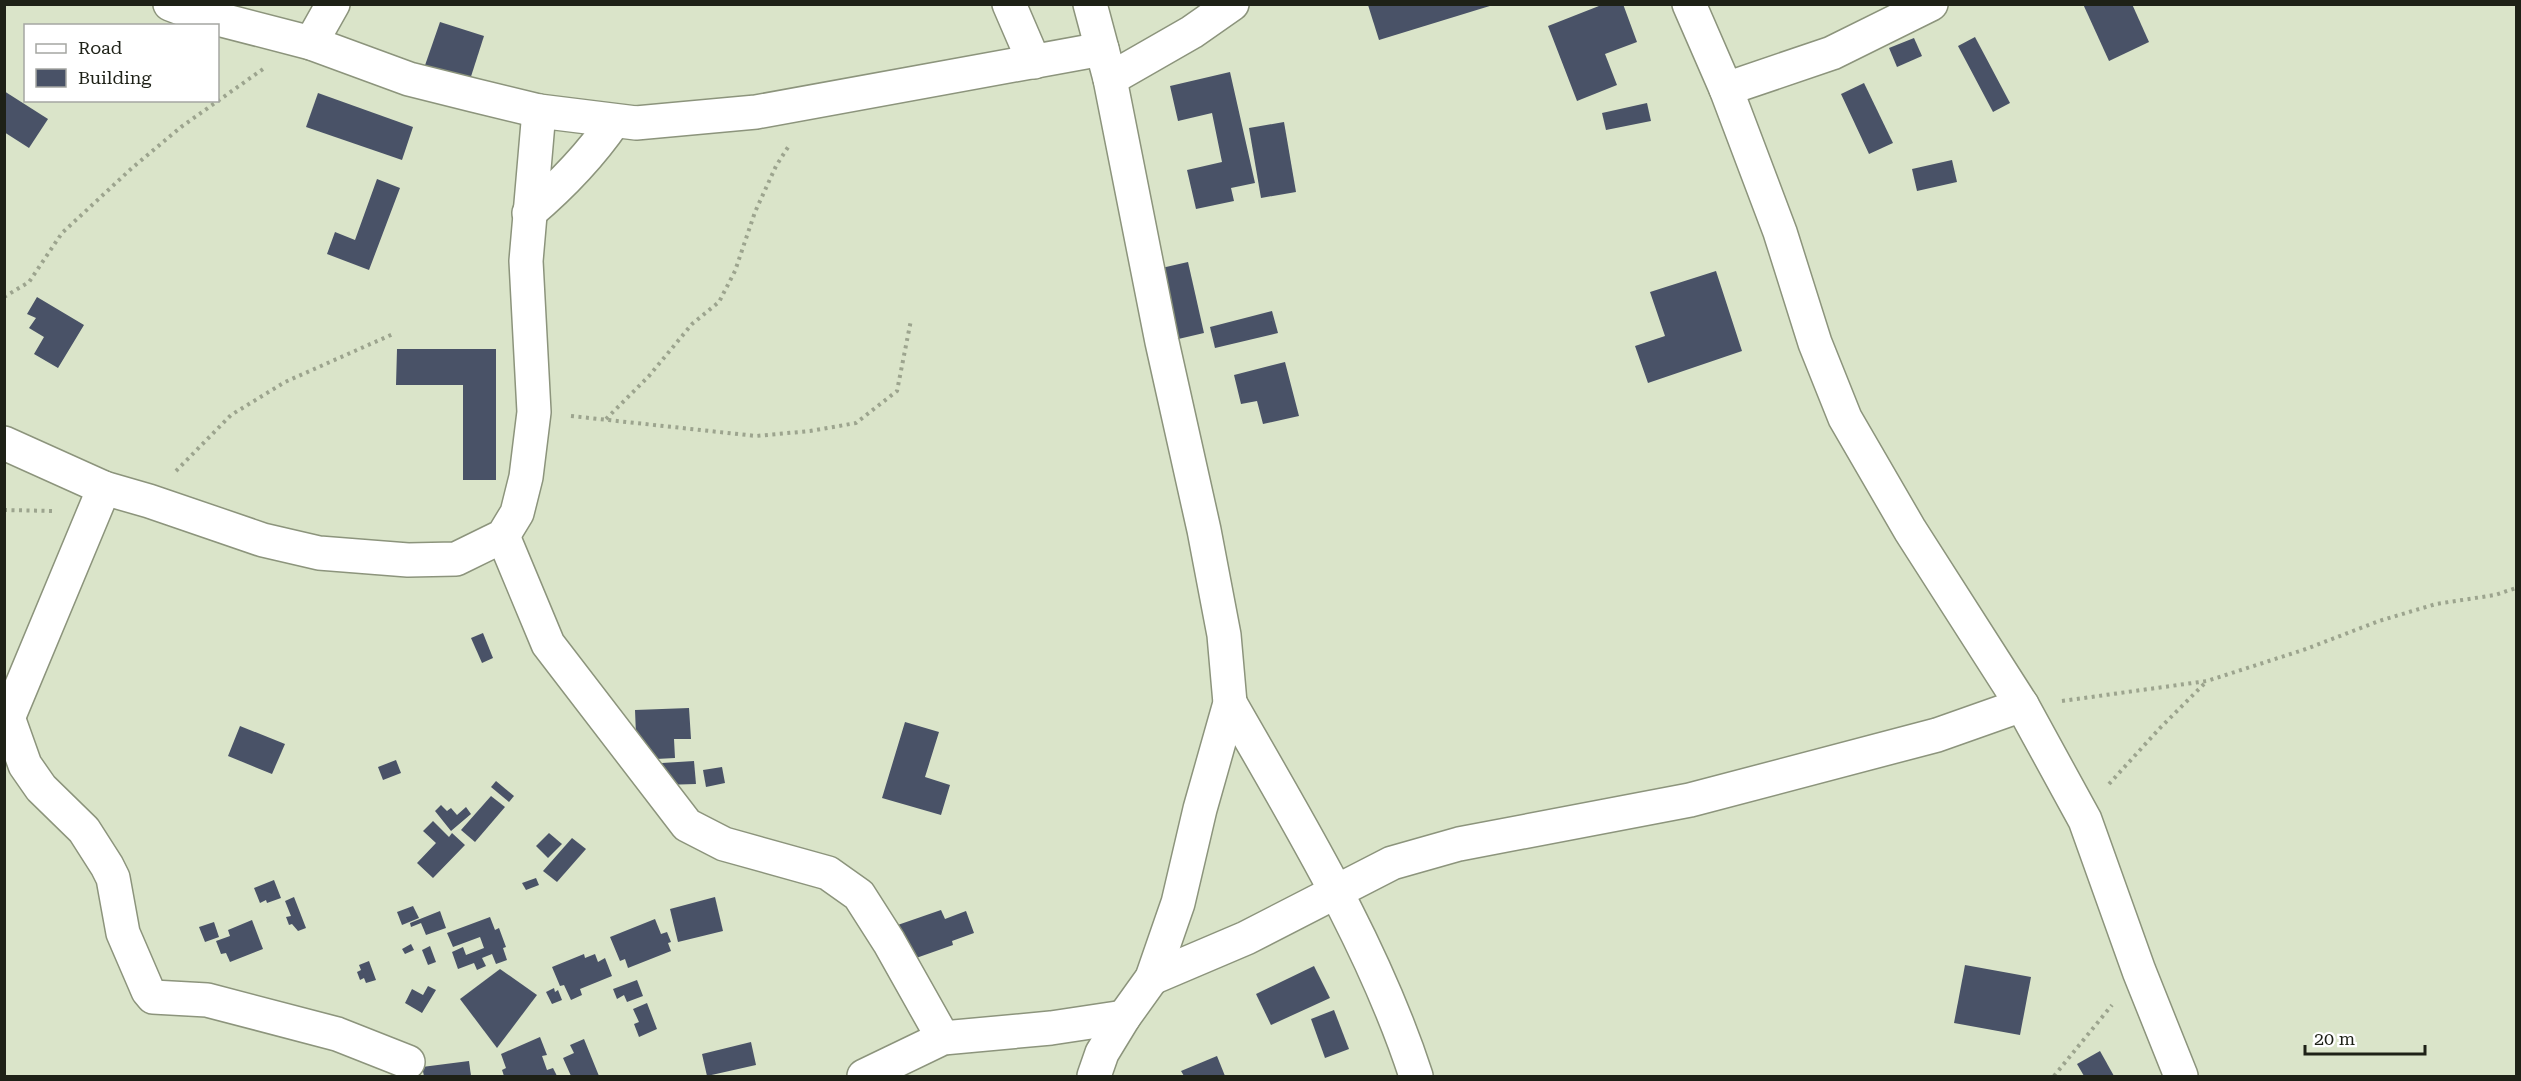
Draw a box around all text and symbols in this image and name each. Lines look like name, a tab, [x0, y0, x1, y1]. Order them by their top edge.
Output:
legend	[24, 24, 219, 102]
text: Road	[78, 37, 123, 58]
text: Building	[78, 67, 152, 88]
scale bar	[2305, 1018, 2425, 1056]
text: 20 m	[2314, 1028, 2355, 1049]

